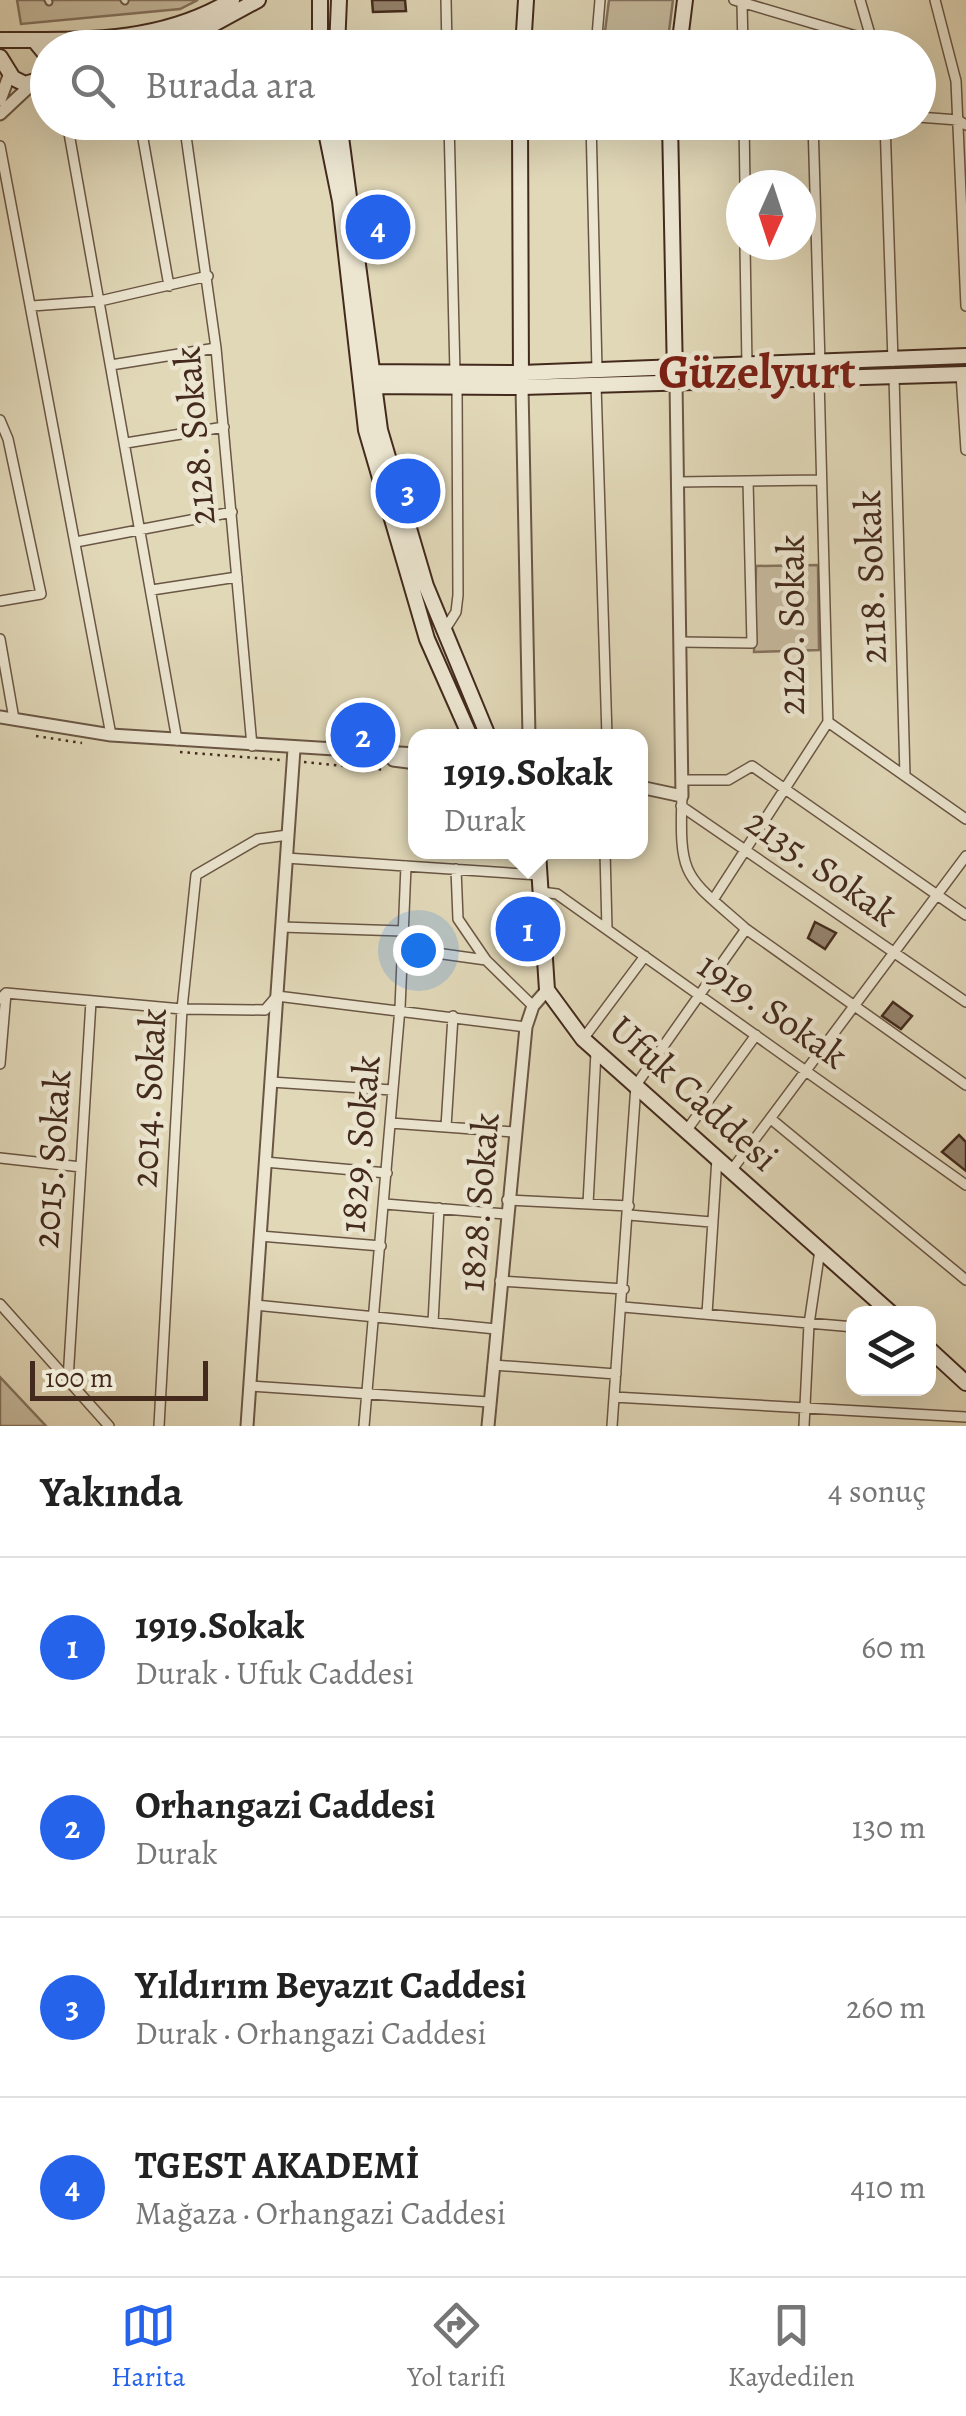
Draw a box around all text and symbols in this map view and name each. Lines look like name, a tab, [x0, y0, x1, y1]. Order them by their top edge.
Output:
search box	[30, 30, 936, 140]
icon: search	[65, 58, 120, 113]
text: Burada ara	[145, 59, 315, 111]
north arrow	[726, 170, 816, 260]
pin: 4	[346, 190, 410, 264]
district label: Güzelyurt	[658, 339, 856, 405]
street label: 2128. Sokak	[160, 345, 228, 527]
pin: 3	[376, 454, 440, 528]
street label: 2118. Sokak	[841, 489, 899, 665]
street label: 2120. Sokak	[765, 535, 817, 715]
pin: 2	[330, 698, 396, 772]
popup	[408, 729, 648, 859]
text: 1919.Sokak	[443, 746, 613, 798]
street label: 2135. Sokak	[736, 796, 909, 938]
text: Durak	[443, 798, 526, 842]
pin: 1	[496, 892, 560, 966]
your location	[393, 925, 444, 976]
street label: 1919. Sokak	[688, 939, 858, 1081]
street label: Ufuk Caddesi	[598, 1003, 790, 1183]
street label: 2014. Sokak	[117, 1007, 179, 1189]
street label: 1829. Sokak	[325, 1053, 393, 1235]
street label: 2015. Sokak	[19, 1068, 83, 1250]
street label: 1828. Sokak	[444, 1110, 512, 1294]
map controls	[846, 1306, 936, 1396]
button: layers	[846, 1306, 936, 1396]
scale bar	[30, 1356, 208, 1400]
text: 100 m	[45, 1359, 113, 1397]
text: Yakında	[40, 1463, 183, 1520]
text: 4 sonuç	[828, 1469, 926, 1513]
text: 1919.Sokak	[135, 1599, 304, 1651]
text: 1	[67, 1625, 78, 1669]
text: 60 m	[861, 1625, 926, 1669]
text: Durak · Ufuk Caddesi	[135, 1651, 414, 1695]
text: Orhangazi Caddesi	[135, 1779, 435, 1831]
text: 2	[65, 1805, 80, 1849]
text: 130 m	[852, 1805, 926, 1849]
text: Durak	[135, 1831, 218, 1875]
text: Yıldırım Beyazıt Caddesi	[135, 1959, 526, 2011]
text: 3	[66, 1985, 79, 2029]
text: 260 m	[846, 1985, 926, 2029]
text: Durak · Orhangazi Caddesi	[135, 2011, 487, 2055]
text: TGEST AKADEMİ	[135, 2139, 419, 2191]
text: 4	[65, 2165, 80, 2209]
text: 410 m	[851, 2165, 926, 2209]
text: Mağaza · Orhangazi Caddesi	[135, 2191, 506, 2235]
tab: Harita	[111, 2298, 186, 2396]
tab: Yol tarifi	[408, 2298, 506, 2396]
tab: Kaydedilen	[728, 2298, 855, 2396]

